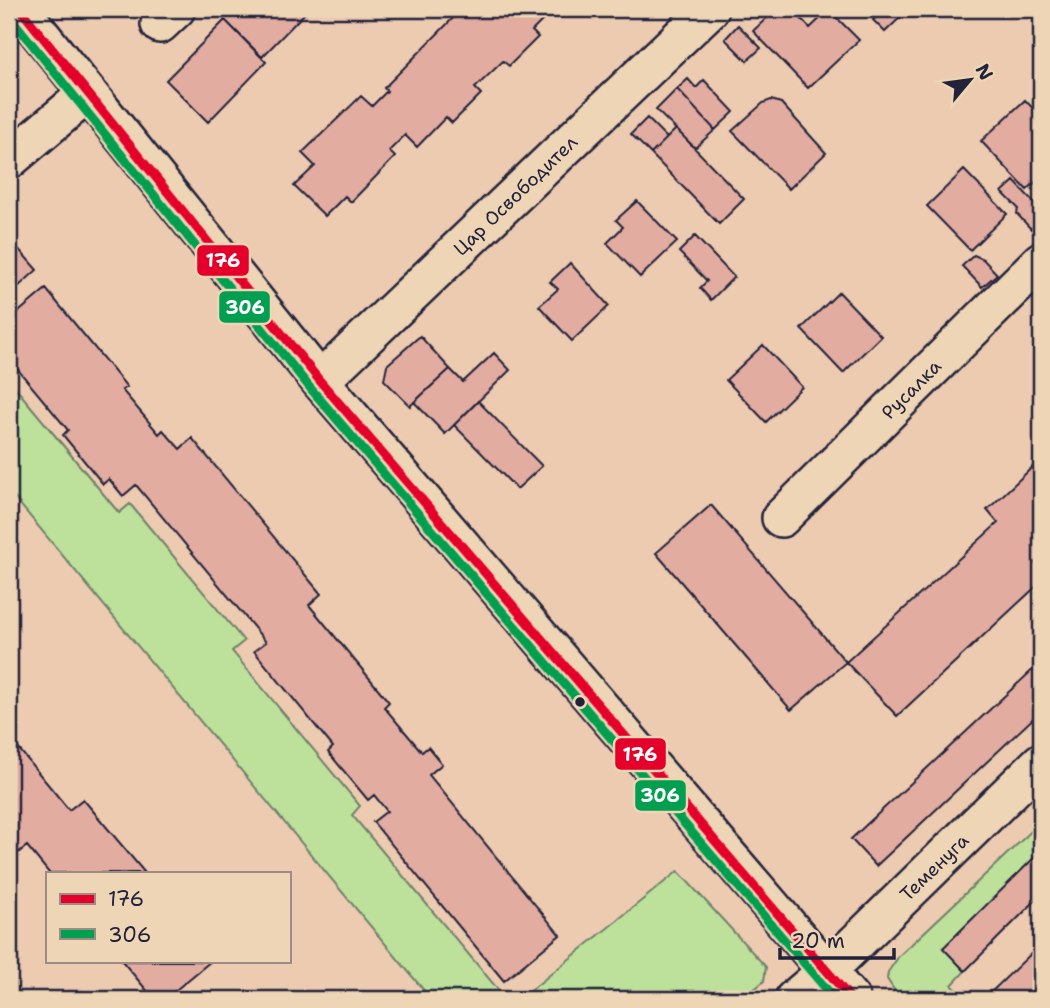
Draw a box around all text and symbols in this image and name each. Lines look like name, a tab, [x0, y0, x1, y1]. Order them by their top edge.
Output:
north arrow	[934, 46, 1004, 116]
text: N	[970, 59, 999, 85]
street label: Цар Освободител	[448, 129, 583, 261]
line badge: 176	[196, 244, 250, 277]
text: 176	[206, 248, 240, 273]
line badge: 306	[218, 290, 271, 324]
text: 306	[225, 295, 265, 320]
street label: Русалка	[876, 354, 947, 425]
unlabelled marker	[573, 695, 587, 709]
line badge: 176	[614, 737, 667, 771]
text: 176	[623, 742, 657, 767]
line badge: 306	[634, 779, 687, 812]
text: 306	[640, 783, 680, 808]
street label: Теменуга	[894, 828, 974, 906]
legend	[46, 872, 290, 962]
text: 176	[108, 885, 144, 913]
scale bar	[780, 917, 894, 961]
text: 306	[108, 921, 151, 949]
text: 20 m	[791, 927, 845, 955]

